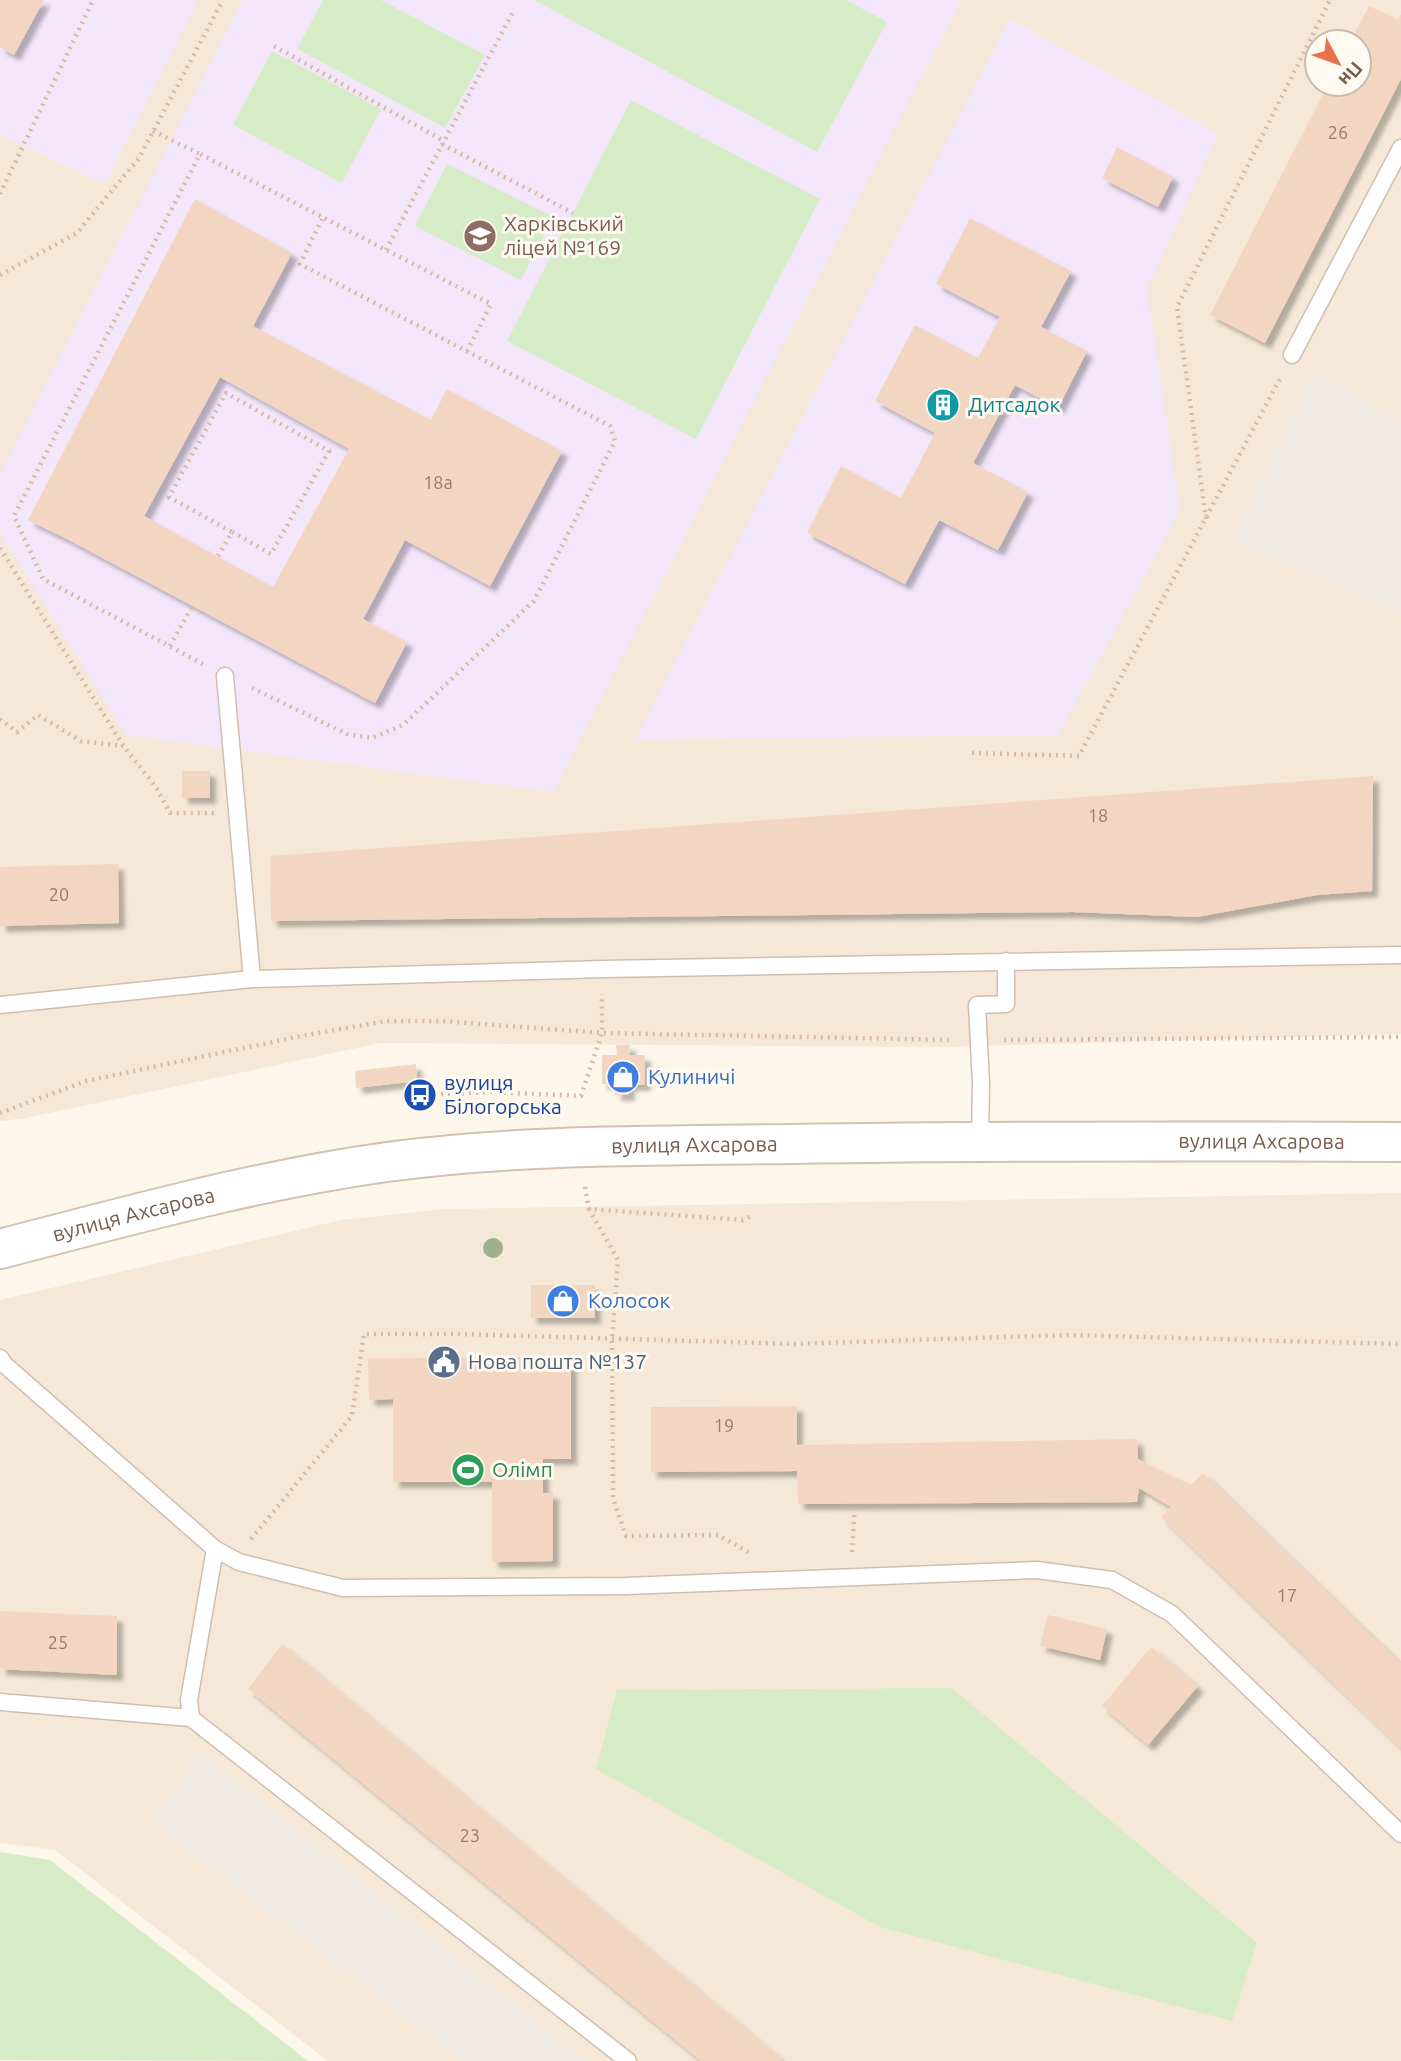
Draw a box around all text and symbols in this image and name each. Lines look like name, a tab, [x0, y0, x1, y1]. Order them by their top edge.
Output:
north arrow	[1303, 28, 1373, 98]
text: Пн	[1334, 58, 1367, 91]
house number: 26	[1328, 122, 1348, 142]
place label: Харківський ліцей №169	[504, 211, 624, 259]
school or university icon: Харківський ліцей №169	[461, 217, 499, 255]
building icon: Дитсадок	[924, 386, 962, 424]
place label: Дитсадок	[968, 392, 1061, 416]
house number: 18а	[423, 472, 453, 492]
house number: 18	[1088, 805, 1108, 825]
house number: 20	[49, 884, 69, 904]
shop icon: Кулиничі	[604, 1058, 642, 1096]
place label: Кулиничі	[648, 1064, 735, 1088]
place label: вулиця Білогорська	[444, 1070, 562, 1118]
bus stop icon: вулиця Білогорська	[401, 1076, 439, 1114]
street label: вулиця Ахсарова	[1178, 1128, 1345, 1153]
street label: вулиця Ахсарова	[611, 1131, 778, 1157]
street label: вулиця Ахсарова	[50, 1182, 217, 1246]
shop icon: Колосок	[544, 1282, 582, 1320]
place label: Колосок	[588, 1288, 670, 1312]
public building icon: Нова пошта №137	[425, 1343, 463, 1381]
place label: Нова пошта №137	[468, 1349, 647, 1373]
house number: 19	[714, 1415, 734, 1435]
sports icon: Олімп	[449, 1451, 487, 1489]
place label: Олімп	[492, 1457, 553, 1481]
house number: 17	[1277, 1585, 1297, 1605]
house number: 25	[48, 1632, 68, 1652]
house number: 23	[460, 1825, 480, 1845]

